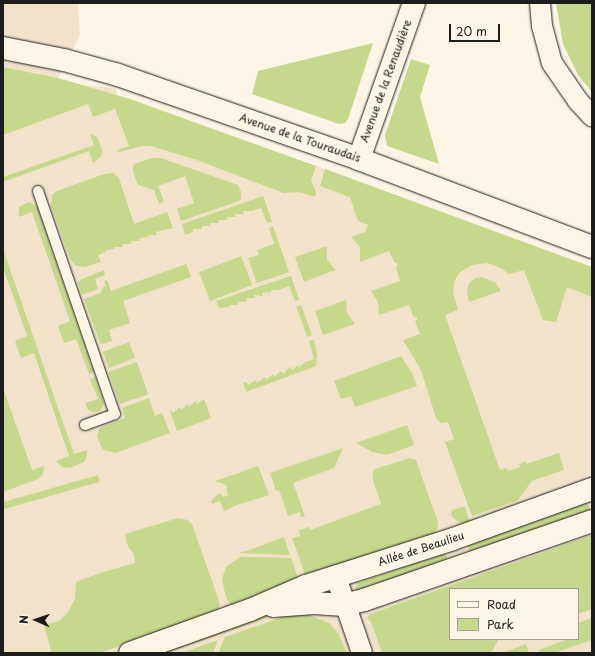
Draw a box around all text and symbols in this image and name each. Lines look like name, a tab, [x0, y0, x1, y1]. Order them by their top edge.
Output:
scale bar	[451, 16, 502, 42]
street label: Avenue de la Renaudière	[358, 18, 414, 144]
text: 20 m	[456, 22, 487, 40]
street label: Avenue de la Touraudais	[237, 111, 363, 165]
street label: Allée de Beaulieu	[375, 529, 467, 569]
legend	[449, 588, 579, 640]
text: Road	[487, 595, 516, 613]
north arrow	[16, 600, 56, 640]
text: N	[15, 615, 32, 624]
text: Park	[487, 615, 514, 633]

